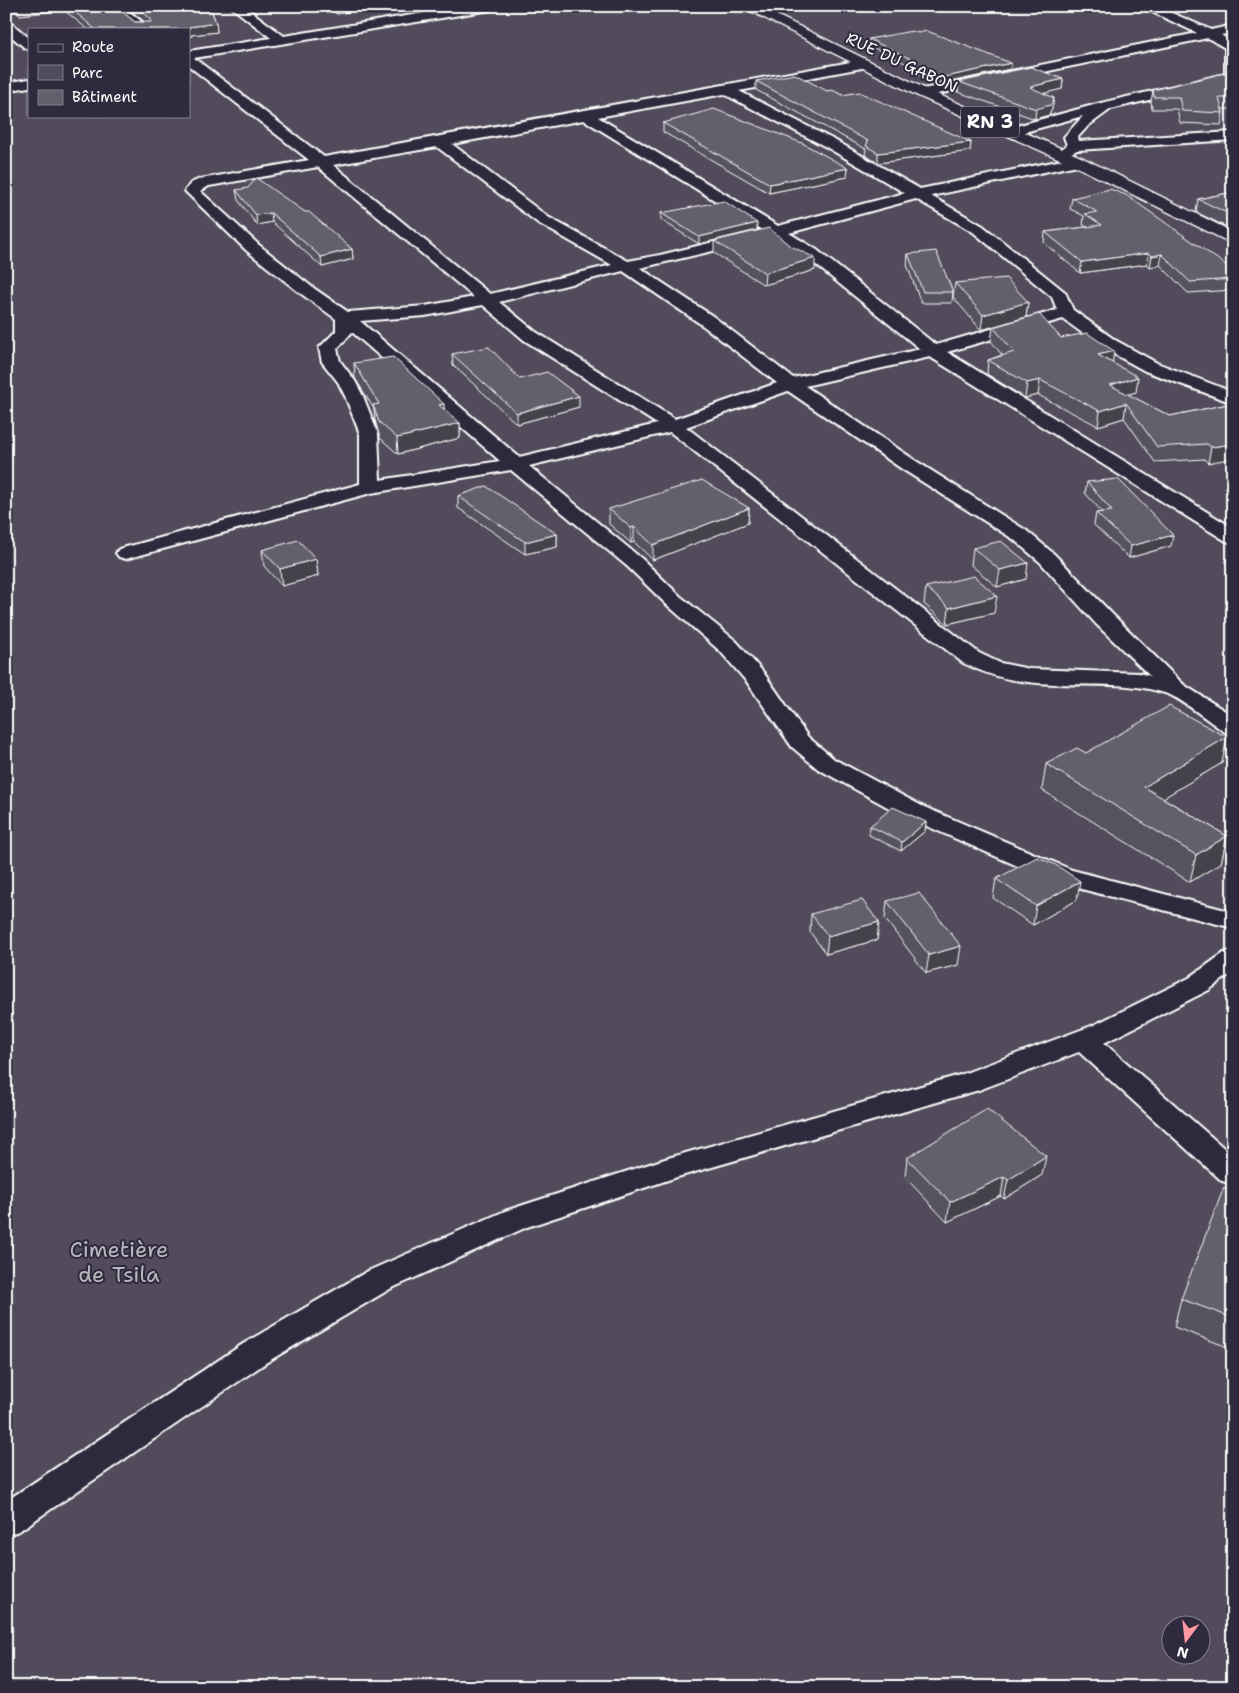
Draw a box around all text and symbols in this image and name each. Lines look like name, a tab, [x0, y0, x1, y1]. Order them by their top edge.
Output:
street label: RUE DU GABON	[843, 27, 961, 98]
legend	[28, 28, 190, 118]
text: Route	[72, 37, 114, 57]
text: Parc	[72, 63, 103, 83]
text: Bâtiment	[72, 87, 137, 107]
road number: RN 3	[961, 106, 1019, 138]
park label: Cimetière de Tsila	[69, 1235, 169, 1289]
north arrow	[1162, 1616, 1212, 1666]
text: N	[1175, 1642, 1190, 1663]

